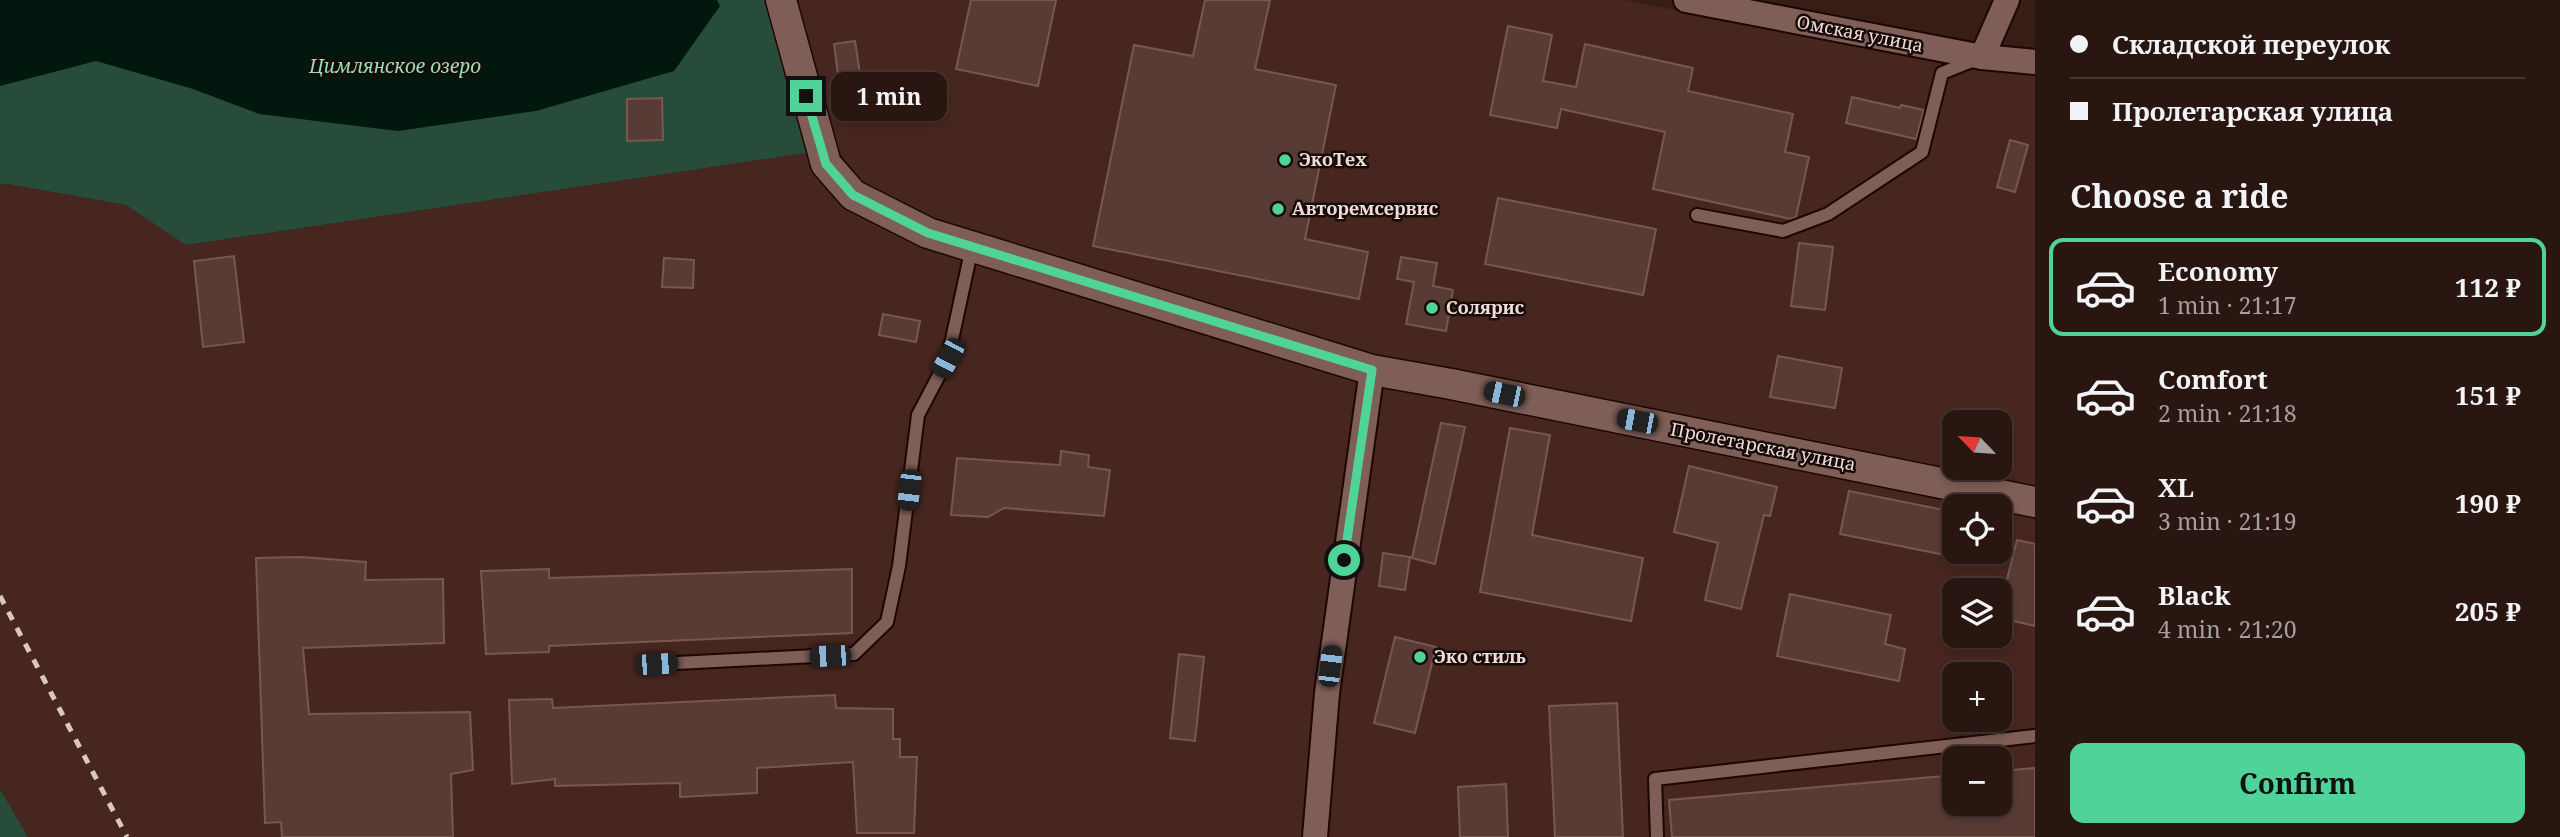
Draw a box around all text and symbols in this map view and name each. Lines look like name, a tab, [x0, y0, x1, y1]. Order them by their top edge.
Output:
street label: Омская улица	[1795, 9, 1926, 57]
text: Складской переулок	[2112, 26, 2390, 62]
water label: Цимлянское озеро	[308, 53, 481, 79]
callout: 1 min	[830, 72, 946, 120]
route end	[790, 80, 822, 112]
text: 1 min	[856, 80, 922, 112]
text: Пролетарская улица	[2112, 93, 2393, 129]
place label: ЭкоТех	[1299, 147, 1367, 171]
marker: ЭкоТех	[1277, 152, 1293, 168]
text: Choose a ride	[2070, 174, 2289, 217]
place label: Авторемсервис	[1292, 196, 1438, 220]
marker: Авторемсервис	[1270, 201, 1286, 217]
text: Economy	[2158, 253, 2278, 289]
icon: car	[2074, 256, 2137, 319]
text: 112 ₽	[2455, 269, 2521, 305]
text: 1 min · 21:17	[2158, 289, 2296, 321]
place label: Солярис	[1446, 295, 1524, 319]
marker: Солярис	[1424, 300, 1440, 316]
car	[929, 335, 968, 381]
text: Comfort	[2158, 361, 2268, 397]
icon: car	[2074, 364, 2137, 427]
text: 151 ₽	[2455, 377, 2521, 413]
car	[1482, 379, 1527, 409]
text: 2 min · 21:18	[2158, 397, 2296, 429]
car	[1615, 407, 1660, 435]
north arrow	[1942, 410, 2012, 480]
map controls	[1942, 410, 2012, 816]
street label: Пролетарская улица	[1669, 416, 1858, 476]
car	[897, 468, 922, 512]
text: XL	[2158, 469, 2194, 505]
icon: car	[2074, 472, 2137, 535]
text: 190 ₽	[2455, 485, 2521, 521]
button: locate	[1942, 494, 2012, 564]
text: 3 min · 21:19	[2158, 505, 2296, 537]
route start	[1328, 544, 1360, 576]
text: Black	[2158, 577, 2231, 613]
button: layers	[1942, 578, 2012, 648]
icon: car	[2074, 580, 2137, 643]
text: 205 ₽	[2455, 593, 2521, 629]
text: 4 min · 21:20	[2158, 613, 2296, 645]
car	[1318, 644, 1343, 688]
place label: Эко стиль	[1434, 644, 1526, 668]
car	[809, 645, 852, 667]
marker: Эко стиль	[1412, 649, 1428, 665]
car	[636, 652, 679, 676]
button: +	[1942, 662, 2012, 732]
button: Confirm	[2070, 743, 2525, 823]
button: −	[1942, 746, 2012, 816]

